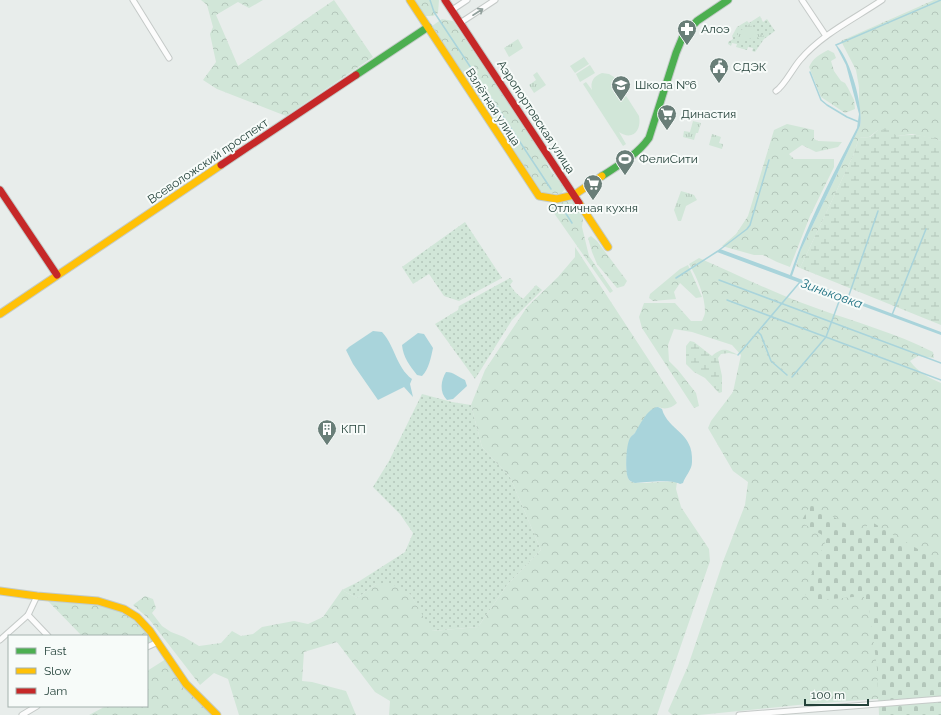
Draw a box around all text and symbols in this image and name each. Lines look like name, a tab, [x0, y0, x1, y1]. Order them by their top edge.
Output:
one-way arrow	[472, 7, 483, 16]
pharmacy icon: Алоэ	[676, 18, 698, 46]
place label: Алоэ	[701, 22, 730, 36]
public building icon: СДЭК	[708, 56, 730, 84]
street label: Аэропортовская улица	[494, 58, 578, 176]
place label: СДЭК	[733, 60, 767, 74]
street label: Взлётная улица	[463, 66, 523, 148]
school or university icon: Школа №6	[610, 74, 632, 102]
place label: Школа №6	[635, 78, 697, 92]
supermarket icon: Династия	[656, 103, 678, 131]
place label: Династия	[681, 107, 736, 121]
street label: Всеволожский проспект	[145, 115, 271, 207]
sports icon: ФелиСити	[614, 148, 636, 176]
place label: ФелиСити	[639, 152, 698, 166]
supermarket icon: Отличная кухня	[582, 173, 604, 201]
place label: Отличная кухня	[548, 201, 638, 215]
water label: Зиньковка	[799, 275, 865, 312]
building icon: КПП	[316, 418, 338, 446]
place label: КПП	[341, 422, 366, 436]
legend	[8, 635, 148, 707]
text: Fast	[44, 644, 67, 658]
text: Slow	[44, 664, 71, 678]
scale bar	[805, 681, 868, 707]
text: Jam	[44, 684, 67, 698]
text: 100 m	[811, 688, 845, 702]

